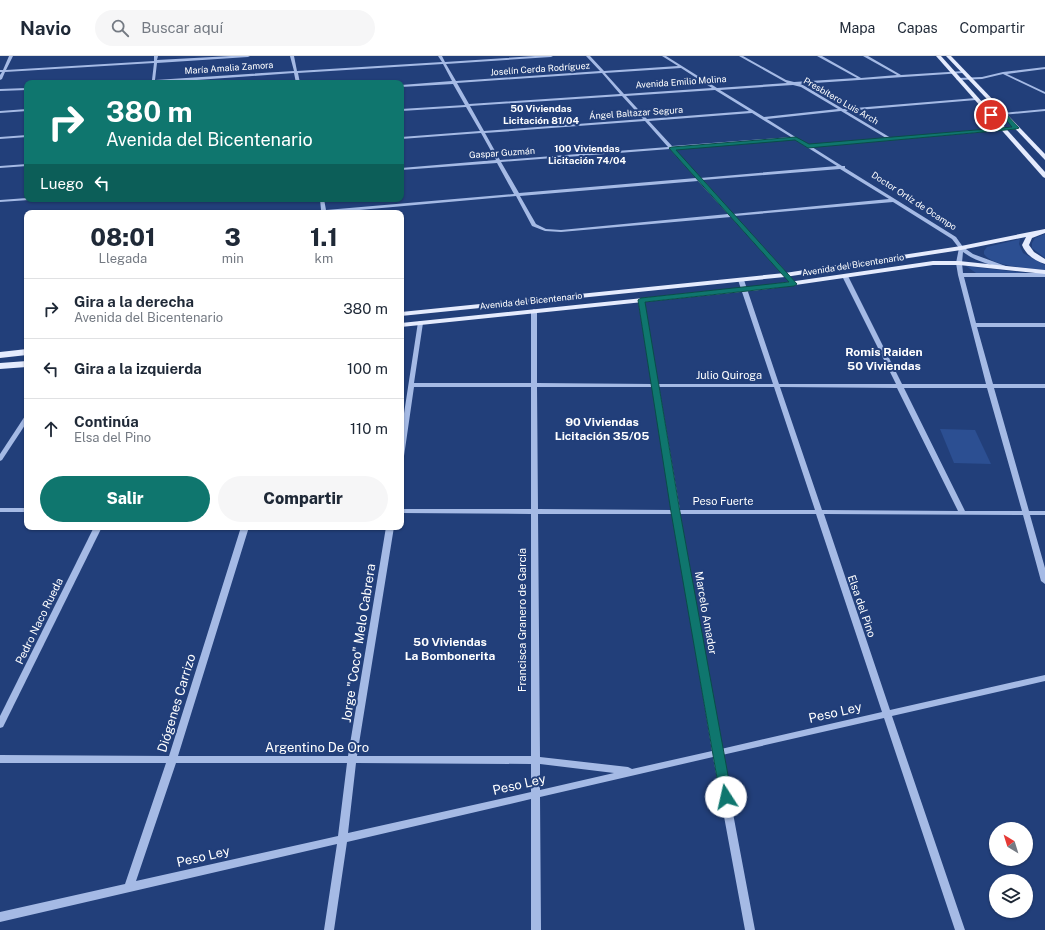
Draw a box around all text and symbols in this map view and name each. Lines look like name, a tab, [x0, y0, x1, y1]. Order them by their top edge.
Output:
search box	[95, 10, 375, 46]
text: Navio	[20, 17, 71, 39]
icon: search	[109, 17, 131, 39]
text: Buscar aquí	[141, 19, 223, 36]
text: Mapa	[839, 20, 875, 36]
text: Capas	[897, 20, 938, 36]
text: Compartir	[960, 20, 1025, 36]
street label: María Amalia Zamora	[184, 59, 274, 76]
street label: Joselín Cerda Rodríguez	[490, 60, 590, 77]
street label: Avenida Emilio Molina	[635, 73, 727, 90]
street label: Presbítero Luis Arch	[802, 75, 881, 127]
text: 380 m	[106, 95, 193, 128]
icon: right	[40, 96, 92, 148]
pin	[974, 98, 1008, 132]
district label: 50 Viviendas Licitación 81/04	[503, 102, 580, 126]
street label: Ángel Baltazar Segura	[589, 104, 683, 121]
icon: arrive	[980, 104, 1002, 126]
text: Avenida del Bicentenario	[106, 129, 313, 150]
district label: 100 Viviendas Licitación 74/04	[548, 142, 626, 166]
street label: Gaspar Guzmán	[469, 145, 535, 160]
street label: Doctor Ortíz de Ocampo	[870, 169, 959, 232]
icon: left	[91, 172, 113, 194]
text: Luego	[40, 175, 83, 192]
text: 08:01	[90, 223, 156, 251]
text: 3	[225, 223, 241, 251]
text: 1.1	[310, 223, 338, 251]
text: Llegada	[99, 251, 147, 266]
text: min	[222, 251, 244, 266]
text: km	[315, 251, 333, 266]
street label: Avenida del Bicentenario	[801, 251, 905, 278]
street label: Avenida del Bicentenario	[479, 290, 583, 311]
text: Gira a la derecha	[74, 293, 194, 310]
icon: right	[40, 298, 62, 320]
text: 380 m	[343, 300, 388, 317]
text: Avenida del Bicentenario	[74, 310, 223, 325]
district label: Romis Raiden 50 Viviendas	[845, 345, 923, 373]
icon: left	[40, 358, 62, 380]
text: Gira a la izquierda	[74, 360, 202, 377]
text: 100 m	[347, 360, 388, 377]
street label: Julio Quiroga	[696, 369, 762, 381]
text: Continúa	[74, 413, 139, 430]
district label: 90 Viviendas Licitación 35/05	[555, 415, 649, 443]
icon: ahead	[40, 418, 62, 440]
text: 110 m	[350, 420, 388, 437]
text: Elsa del Pino	[74, 430, 151, 445]
button: Salir	[40, 476, 210, 522]
button: Compartir	[218, 476, 388, 522]
street label: Peso Fuerte	[692, 495, 754, 507]
street label: Francisca Granero de García	[516, 548, 528, 692]
street label: Jorge "Coco" Melo Cabrera	[339, 563, 378, 724]
street label: Marcelo Amador	[693, 570, 719, 656]
street label: Elsa del Pino	[846, 573, 878, 639]
street label: Pedro Naco Rueda	[13, 576, 65, 666]
district label: 50 Viviendas La Bombonerita	[405, 635, 495, 663]
street label: Diógenes Carrizo	[154, 652, 199, 754]
street label: Peso Ley	[807, 699, 863, 726]
street label: Argentino De Oro	[265, 740, 369, 755]
street label: Peso Ley	[491, 771, 547, 798]
position arrow	[705, 776, 747, 818]
north arrow	[989, 822, 1033, 866]
map controls	[989, 822, 1033, 918]
street label: Peso Ley	[175, 843, 231, 870]
button: layers	[989, 874, 1033, 918]

